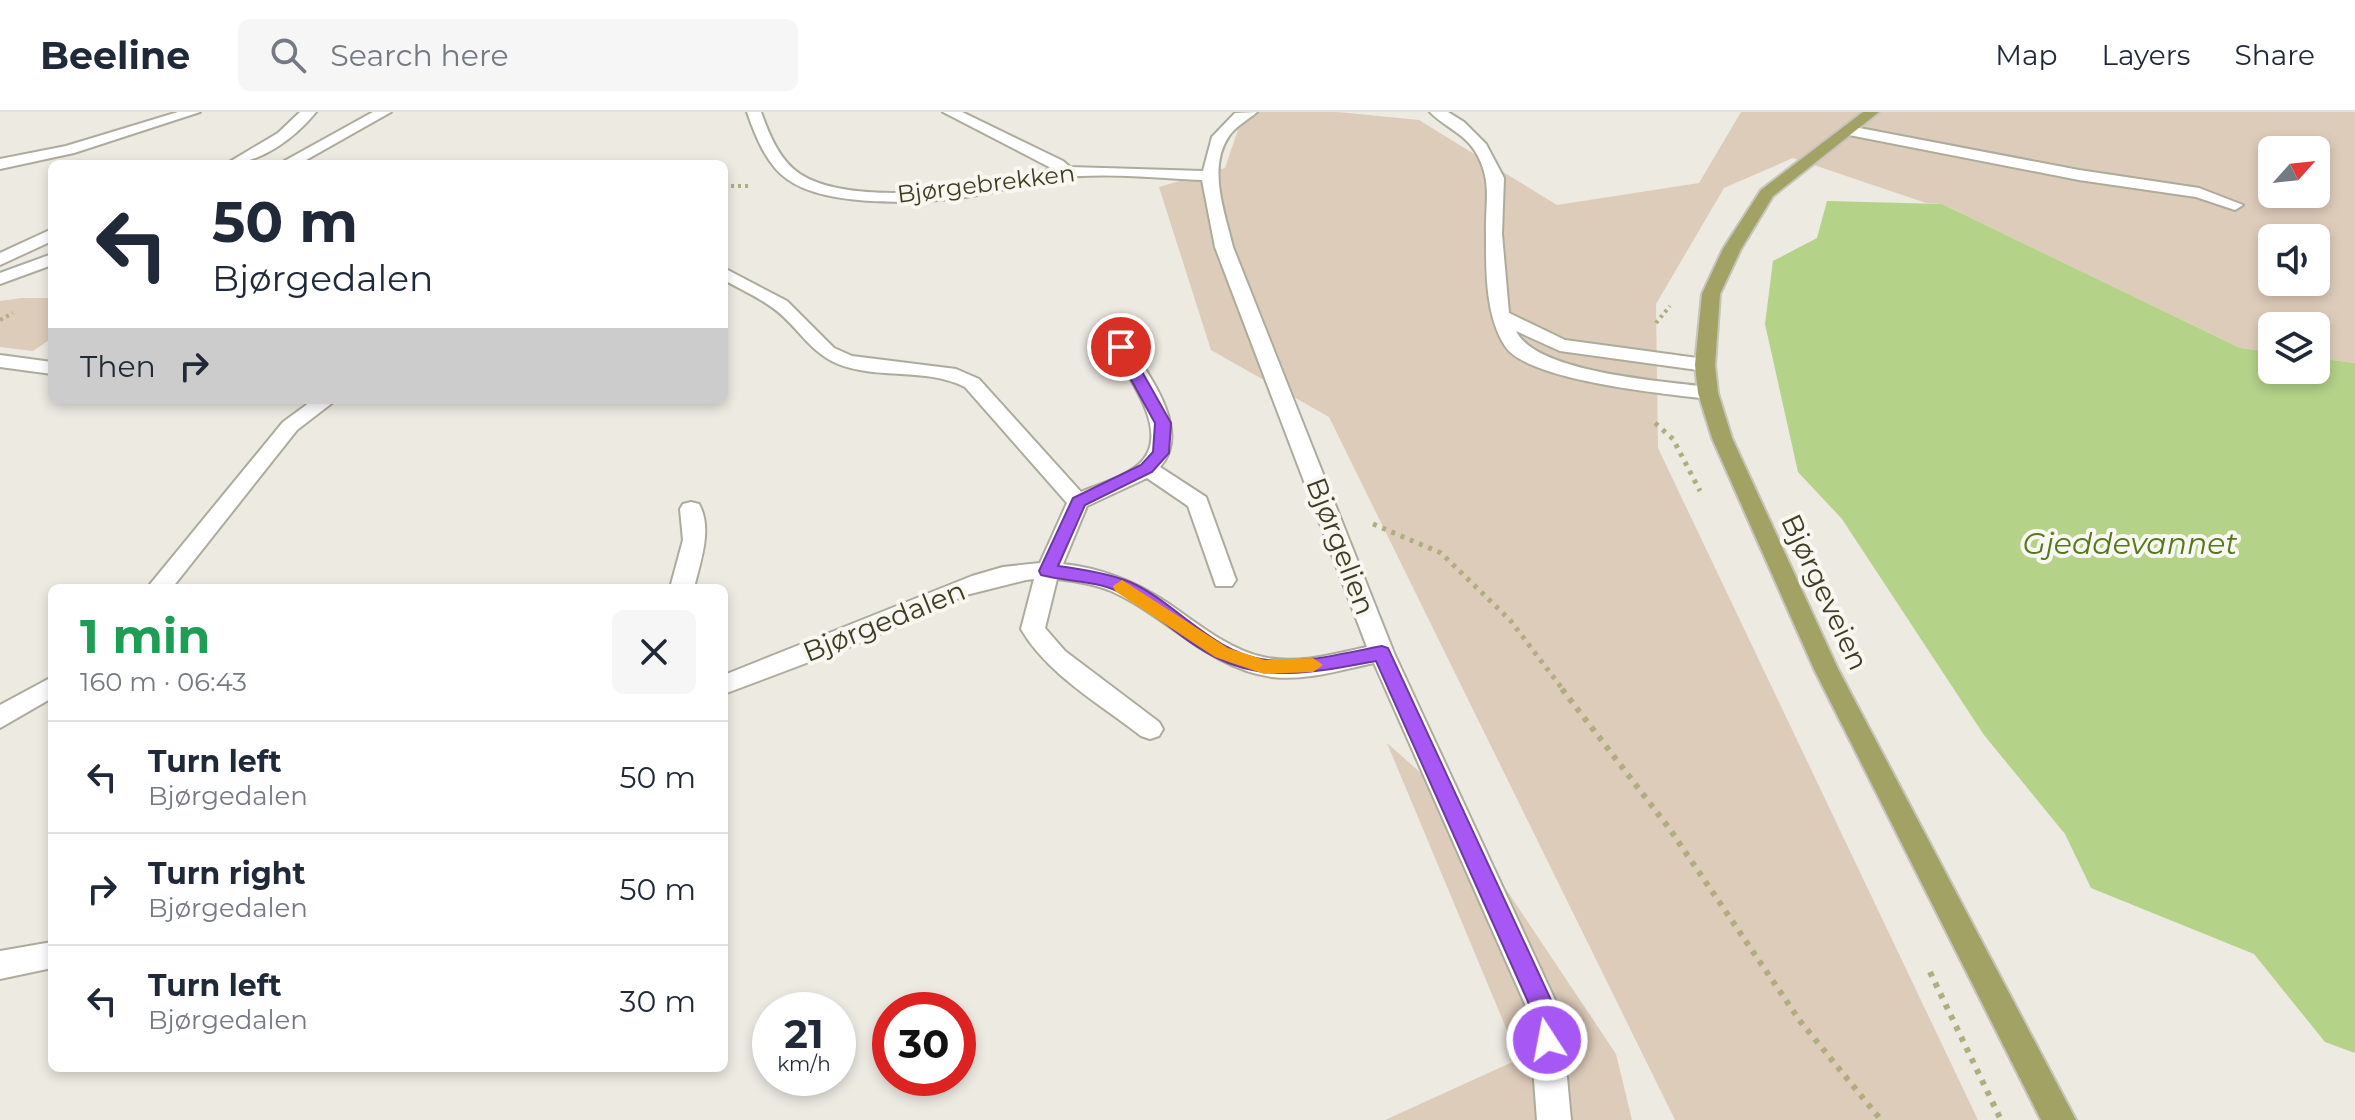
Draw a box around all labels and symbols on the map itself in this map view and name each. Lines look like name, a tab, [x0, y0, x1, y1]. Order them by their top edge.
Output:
north arrow	[2258, 136, 2330, 208]
street label: Bjørgebrekken	[895, 158, 1077, 209]
pin	[1087, 313, 1155, 381]
street label: Bjørgelien	[1299, 473, 1383, 619]
street label: Bjørgeveien	[1774, 509, 1876, 675]
water label: Gjeddevannet	[2022, 525, 2238, 562]
street label: Bjørgedalen	[798, 573, 970, 669]
speed limit sign: 30	[872, 992, 976, 1096]
position arrow	[1505, 998, 1589, 1082]

